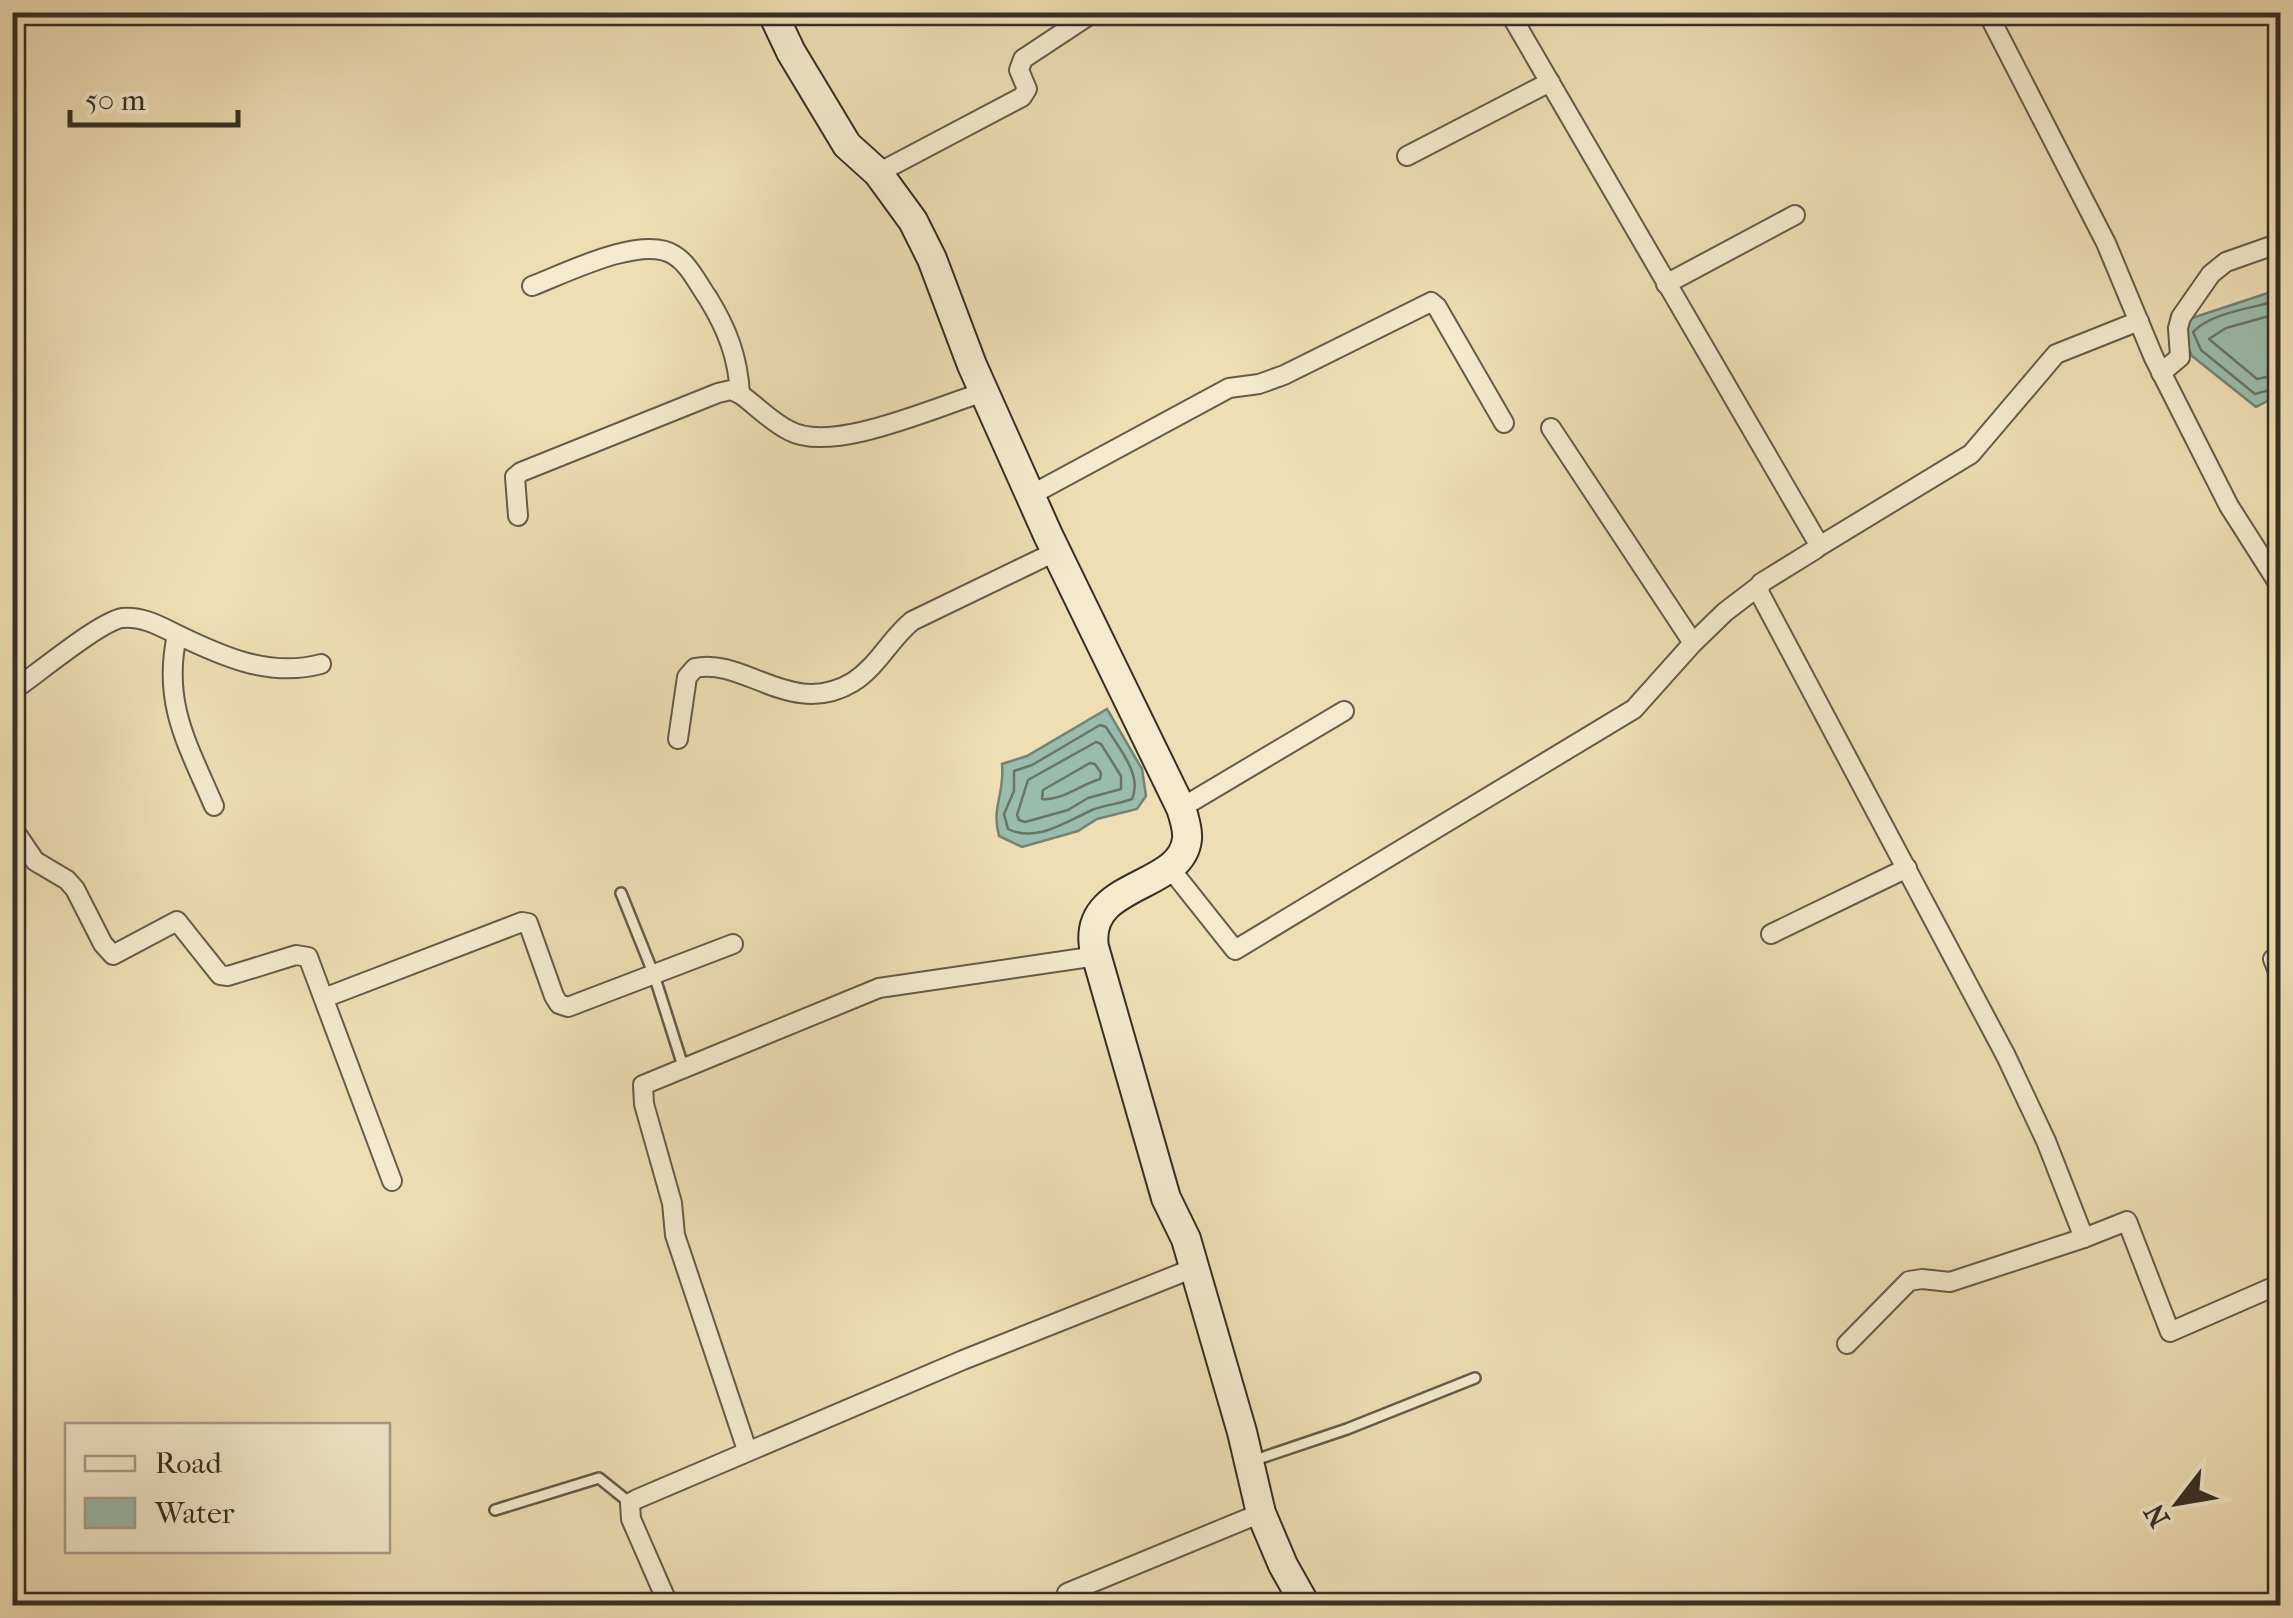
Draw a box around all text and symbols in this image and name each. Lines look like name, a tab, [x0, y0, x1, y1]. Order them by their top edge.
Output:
scale bar	[70, 65, 238, 127]
text: 50 m	[85, 83, 146, 118]
legend	[65, 1423, 390, 1553]
text: Road	[155, 1446, 222, 1481]
north arrow	[2128, 1453, 2228, 1553]
text: Water	[154, 1496, 235, 1531]
text: N	[2137, 1497, 2177, 1533]

